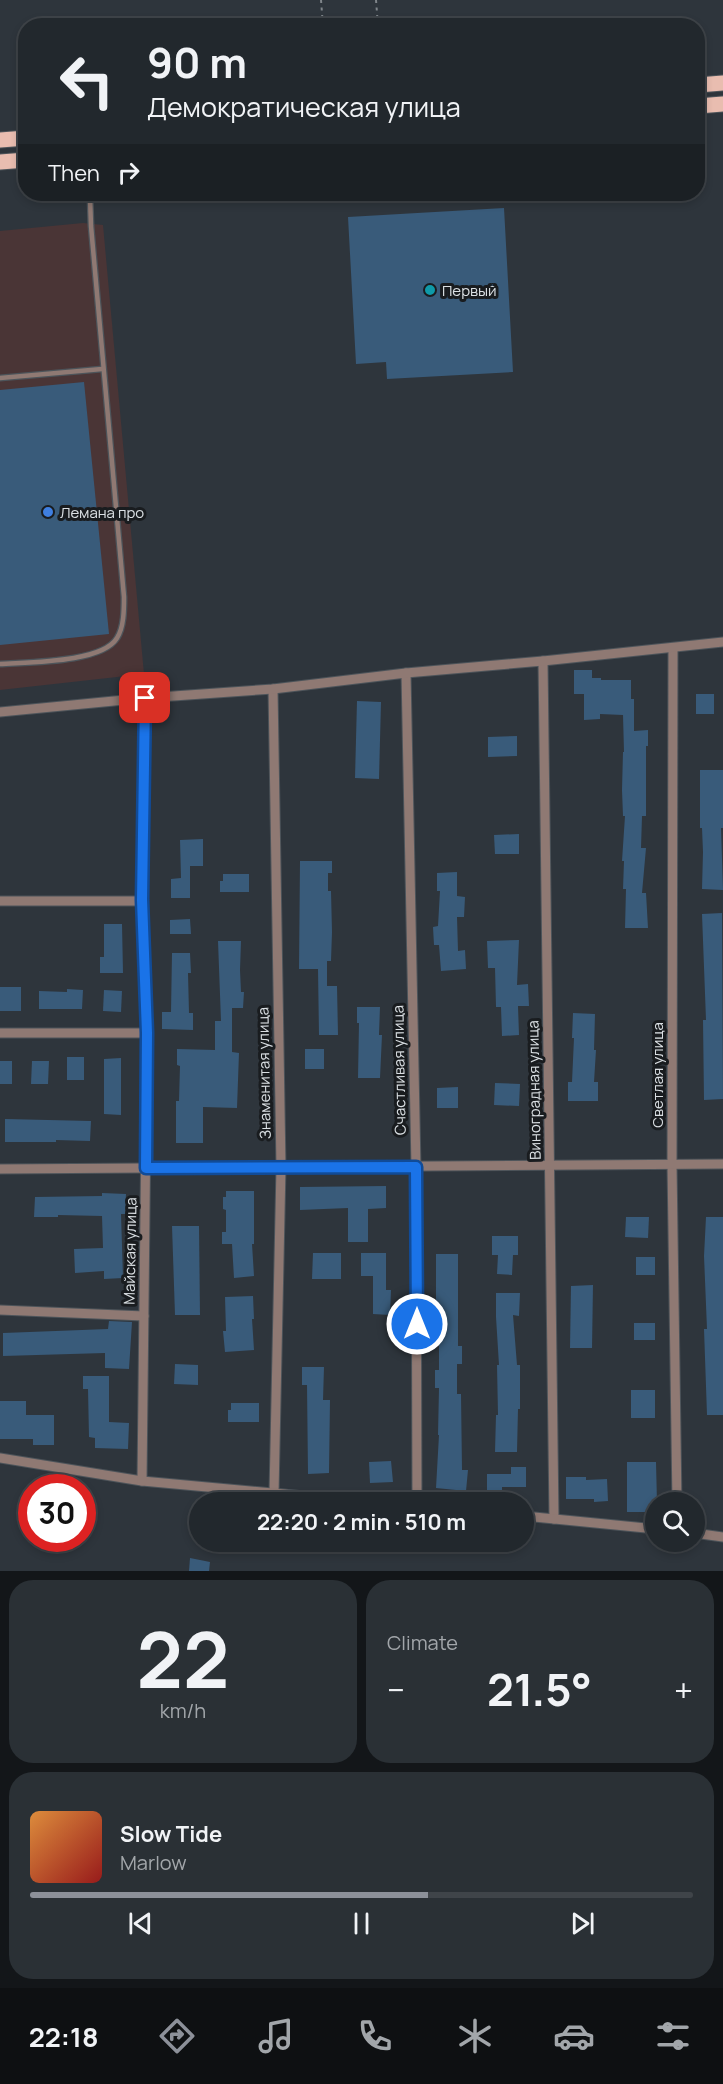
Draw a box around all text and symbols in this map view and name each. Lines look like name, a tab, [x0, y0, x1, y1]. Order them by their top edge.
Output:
text: 90 m	[147, 33, 247, 91]
icon: left	[48, 42, 126, 120]
text: Демократическая улица	[147, 88, 461, 125]
icon: right	[112, 156, 145, 189]
text: Then	[48, 158, 100, 188]
place label: Первый	[442, 280, 497, 301]
marker: Первый	[423, 283, 437, 297]
place label: Лемана про	[60, 502, 144, 523]
marker: Лемана про	[41, 505, 55, 519]
pin	[119, 672, 170, 723]
icon: arrive	[128, 681, 161, 714]
street label: Счастливая улица	[387, 1005, 411, 1135]
street label: Знаменитая улица	[252, 1007, 276, 1139]
street label: Виноградная улица	[522, 1020, 546, 1160]
street label: Светлая улица	[647, 1022, 668, 1128]
street label: Майская улица	[119, 1197, 141, 1305]
position arrow	[385, 1292, 449, 1356]
speed limit sign: 30	[18, 1474, 96, 1552]
map controls	[645, 1492, 705, 1552]
button: search	[645, 1492, 705, 1552]
text: 22:20 · 2 min · 510 m	[257, 1507, 466, 1537]
text: 22	[137, 1605, 229, 1711]
text: Climate	[387, 1629, 458, 1656]
text: 21.5°	[487, 1658, 592, 1720]
text: −	[387, 1667, 405, 1712]
text: +	[674, 1667, 693, 1712]
text: km/h	[160, 1697, 206, 1724]
text: Slow Tide	[120, 1819, 222, 1849]
text: Marlow	[120, 1849, 187, 1876]
icon: previous	[124, 1907, 157, 1940]
icon: pause	[345, 1907, 378, 1940]
icon: next	[566, 1907, 599, 1940]
icon: directions	[156, 2015, 198, 2057]
icon: music	[255, 2015, 297, 2057]
icon: phone	[354, 2015, 396, 2057]
icon: climate	[454, 2015, 496, 2057]
icon: car	[553, 2015, 595, 2057]
icon: filters	[652, 2015, 694, 2057]
text: 22:18	[29, 2018, 98, 2055]

